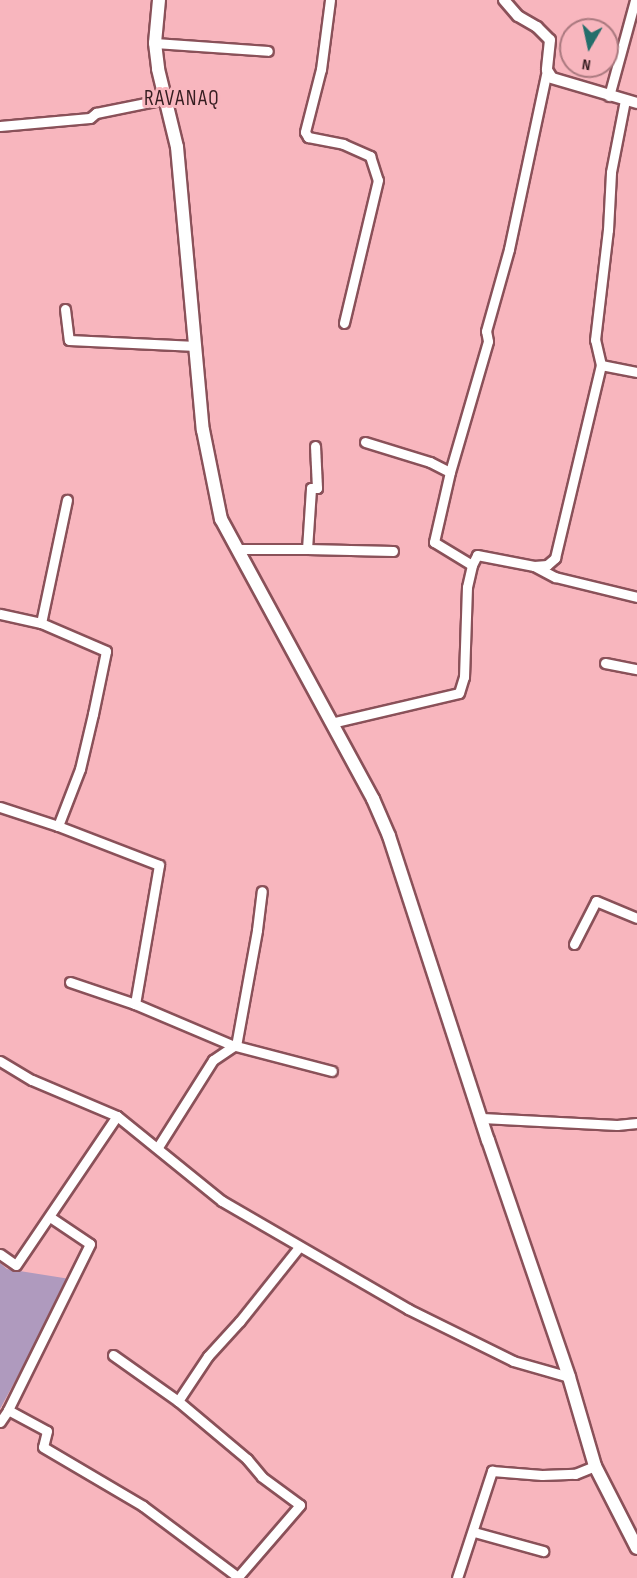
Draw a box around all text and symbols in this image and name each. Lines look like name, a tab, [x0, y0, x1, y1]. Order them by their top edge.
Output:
north arrow	[559, 18, 619, 78]
text: N	[581, 54, 592, 74]
district label: RAVANAQ	[144, 86, 220, 112]

